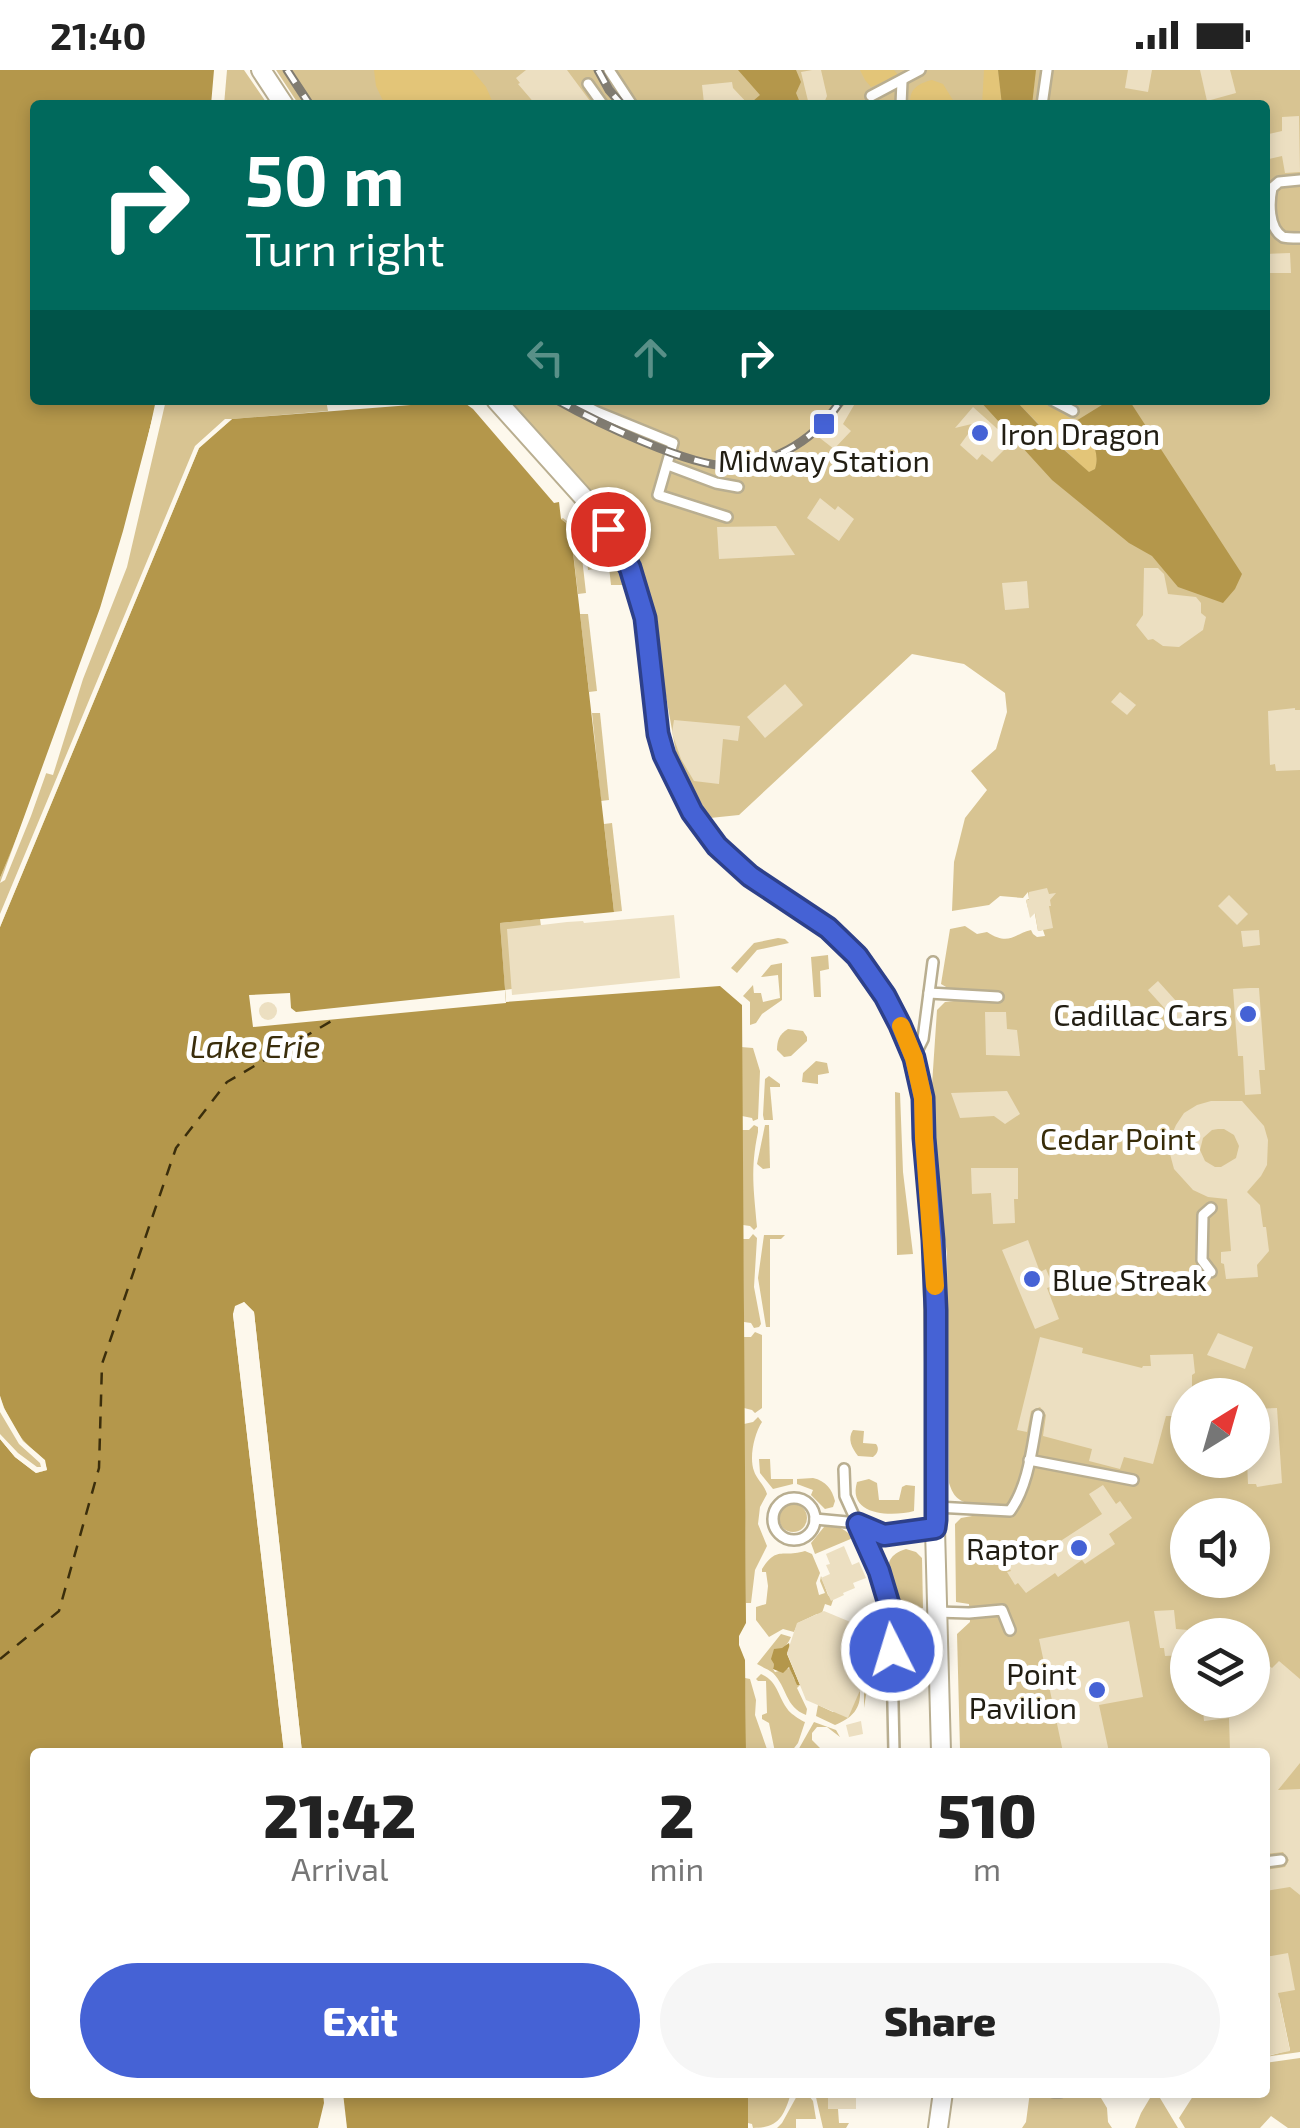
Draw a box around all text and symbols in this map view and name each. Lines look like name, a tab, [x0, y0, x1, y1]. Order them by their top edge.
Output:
text: 21:40	[50, 12, 146, 58]
text: 50 m	[245, 136, 405, 220]
icon: right	[80, 140, 210, 270]
text: Turn right	[245, 221, 445, 275]
icon: left	[518, 330, 573, 385]
icon: ahead	[623, 330, 678, 385]
icon: right	[728, 330, 783, 385]
marker: Midway Station	[811, 411, 837, 437]
place label: Iron Dragon	[1000, 415, 1160, 451]
marker: Iron Dragon	[969, 422, 991, 444]
place label: Midway Station	[718, 442, 930, 478]
pin	[566, 487, 651, 572]
icon: arrive	[581, 502, 636, 557]
place label: Cadillac Cars	[1053, 996, 1228, 1032]
marker: Cadillac Cars	[1237, 1003, 1259, 1025]
water label: Lake Erie	[189, 1026, 321, 1064]
park label: Cedar Point	[1040, 1120, 1196, 1156]
place label: Blue Streak	[1052, 1261, 1207, 1297]
marker: Blue Streak	[1021, 1268, 1043, 1290]
north arrow	[1170, 1378, 1270, 1478]
map controls	[1170, 1378, 1270, 1718]
button: sound	[1170, 1498, 1270, 1598]
place label: Raptor	[966, 1530, 1059, 1566]
marker: Raptor	[1068, 1537, 1090, 1559]
position arrow	[840, 1598, 944, 1702]
button: layers	[1170, 1618, 1270, 1718]
place label: Point Pavilion	[969, 1655, 1077, 1725]
marker: Point Pavilion	[1086, 1679, 1108, 1701]
text: 21:42	[263, 1778, 416, 1850]
text: 2	[659, 1778, 694, 1850]
text: 510	[937, 1778, 1037, 1850]
text: Arrival	[291, 1849, 388, 1887]
text: min	[649, 1849, 704, 1887]
text: m	[973, 1849, 1001, 1887]
button: Exit	[80, 1963, 640, 2078]
button: Share	[660, 1963, 1220, 2078]

